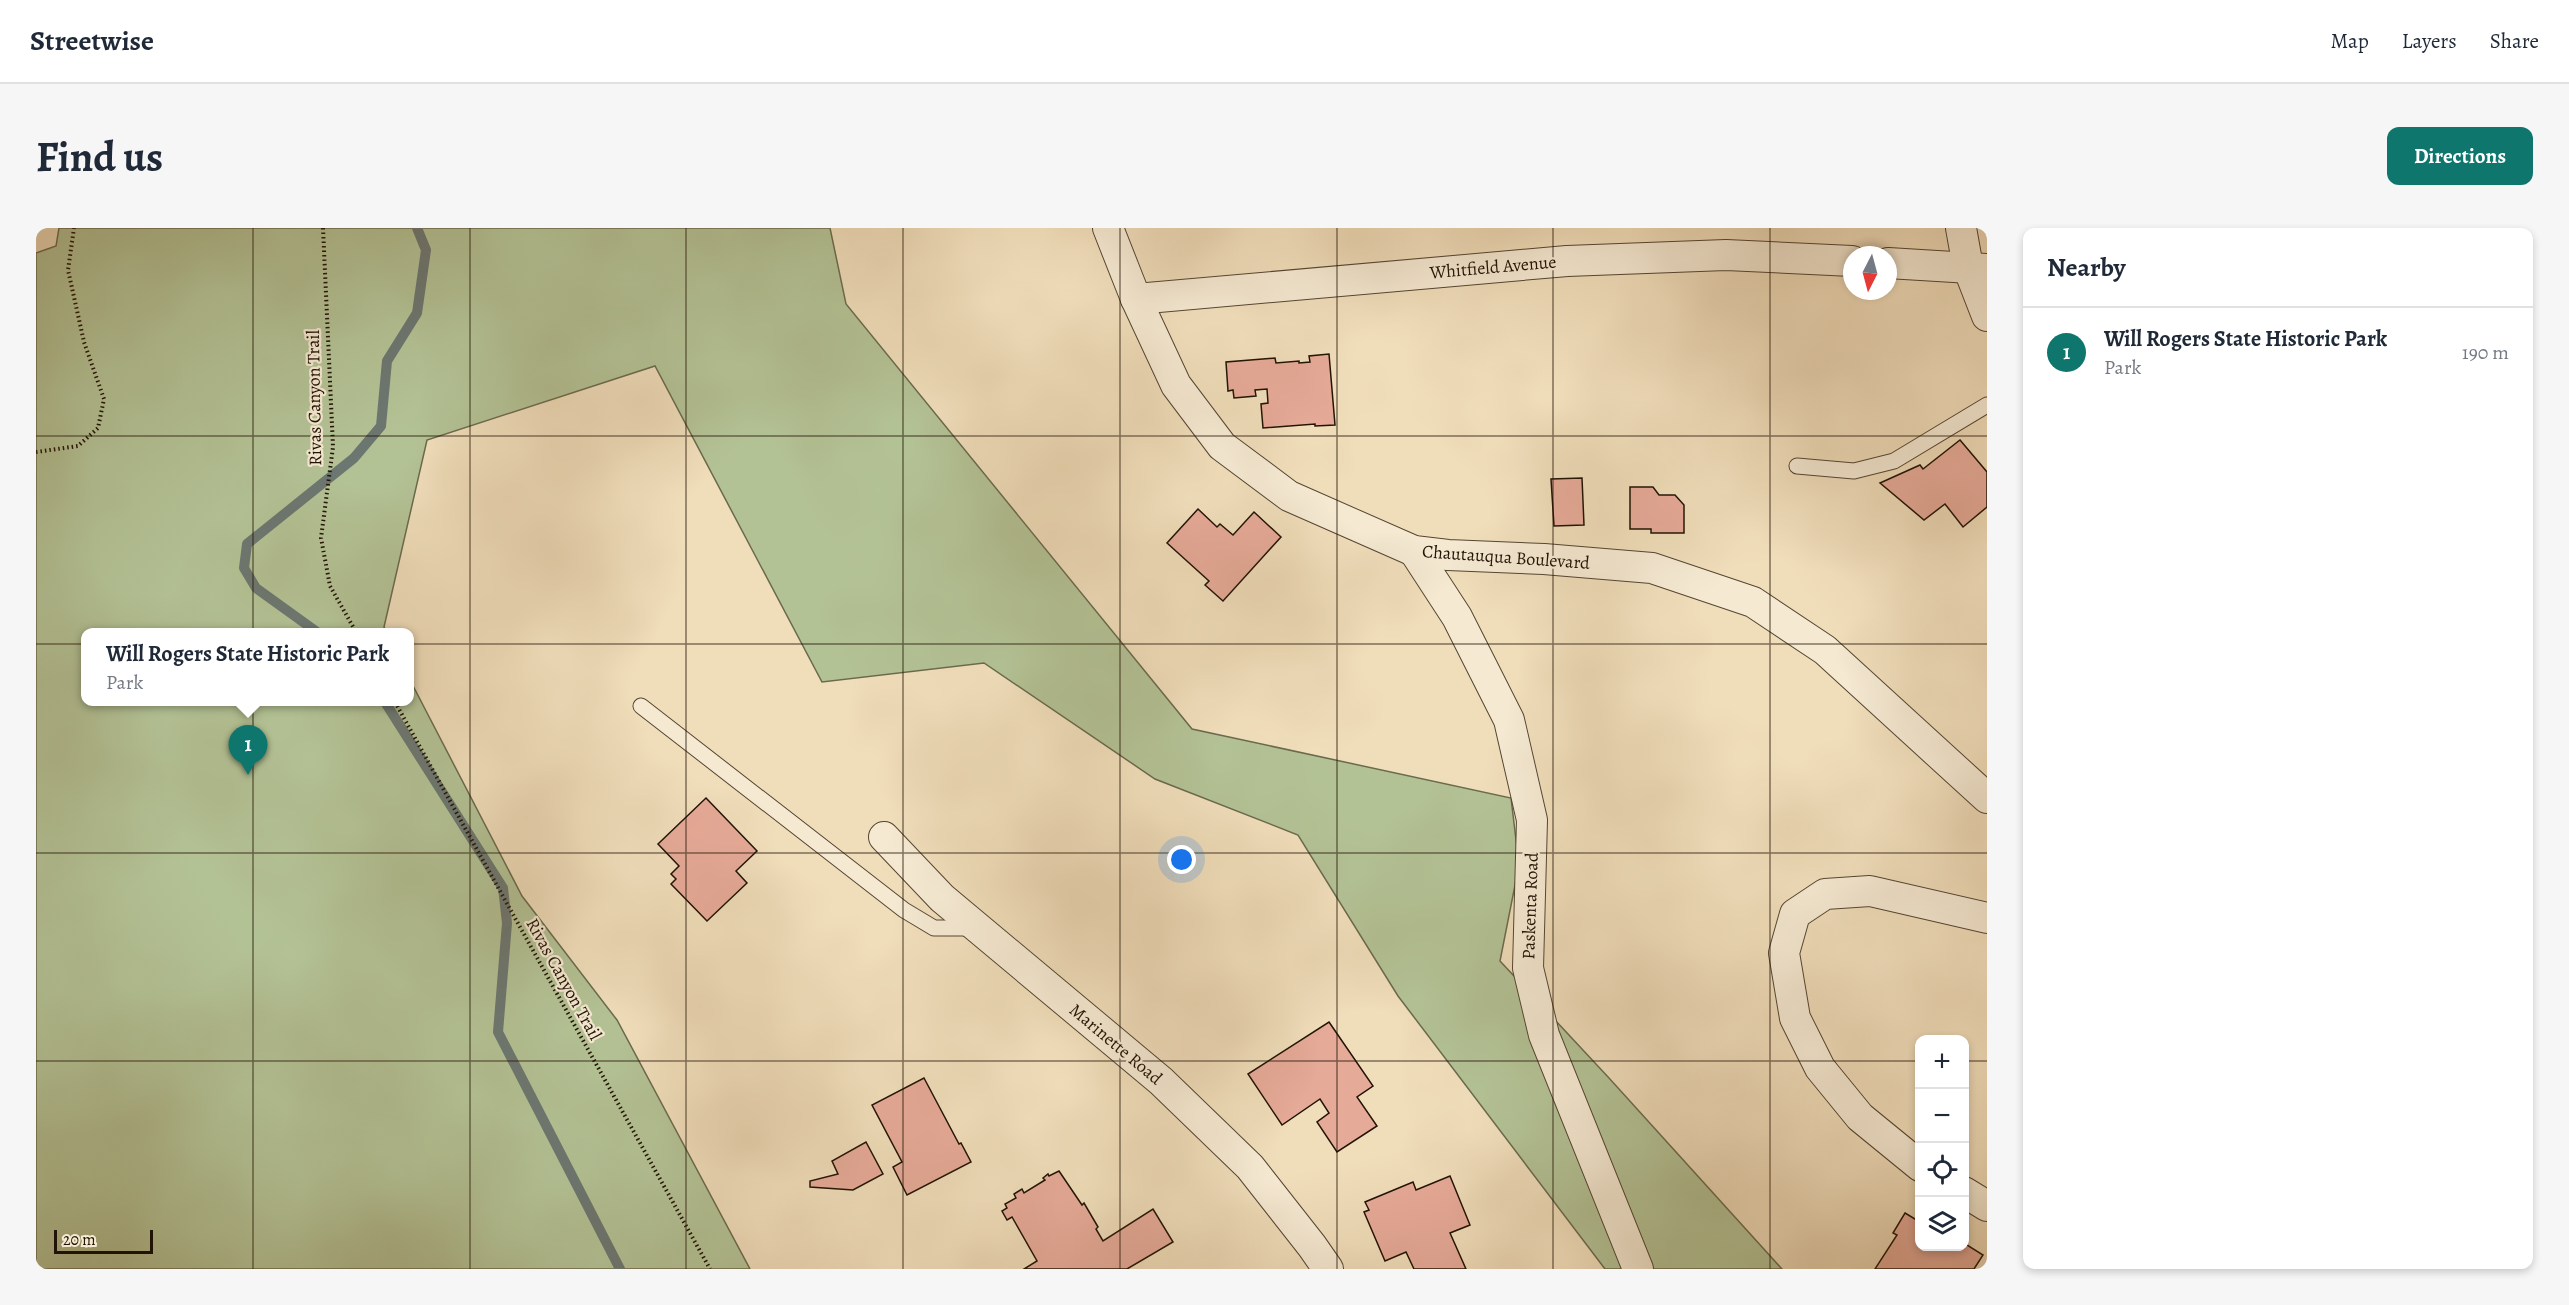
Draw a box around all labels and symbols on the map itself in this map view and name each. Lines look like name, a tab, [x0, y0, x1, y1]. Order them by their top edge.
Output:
north arrow	[1843, 246, 1897, 300]
street label: Whitfield Avenue	[1428, 250, 1557, 285]
street label: Rivas Canyon Trail	[301, 329, 327, 466]
street label: Chautauqua Boulevard	[1421, 539, 1591, 575]
pin: 1	[228, 726, 268, 775]
your location	[1167, 845, 1196, 874]
street label: Paskenta Road	[1516, 852, 1544, 960]
street label: Rivas Canyon Trail	[521, 914, 608, 1045]
street label: Marinette Road	[1064, 998, 1168, 1090]
scale bar	[54, 1227, 153, 1254]

